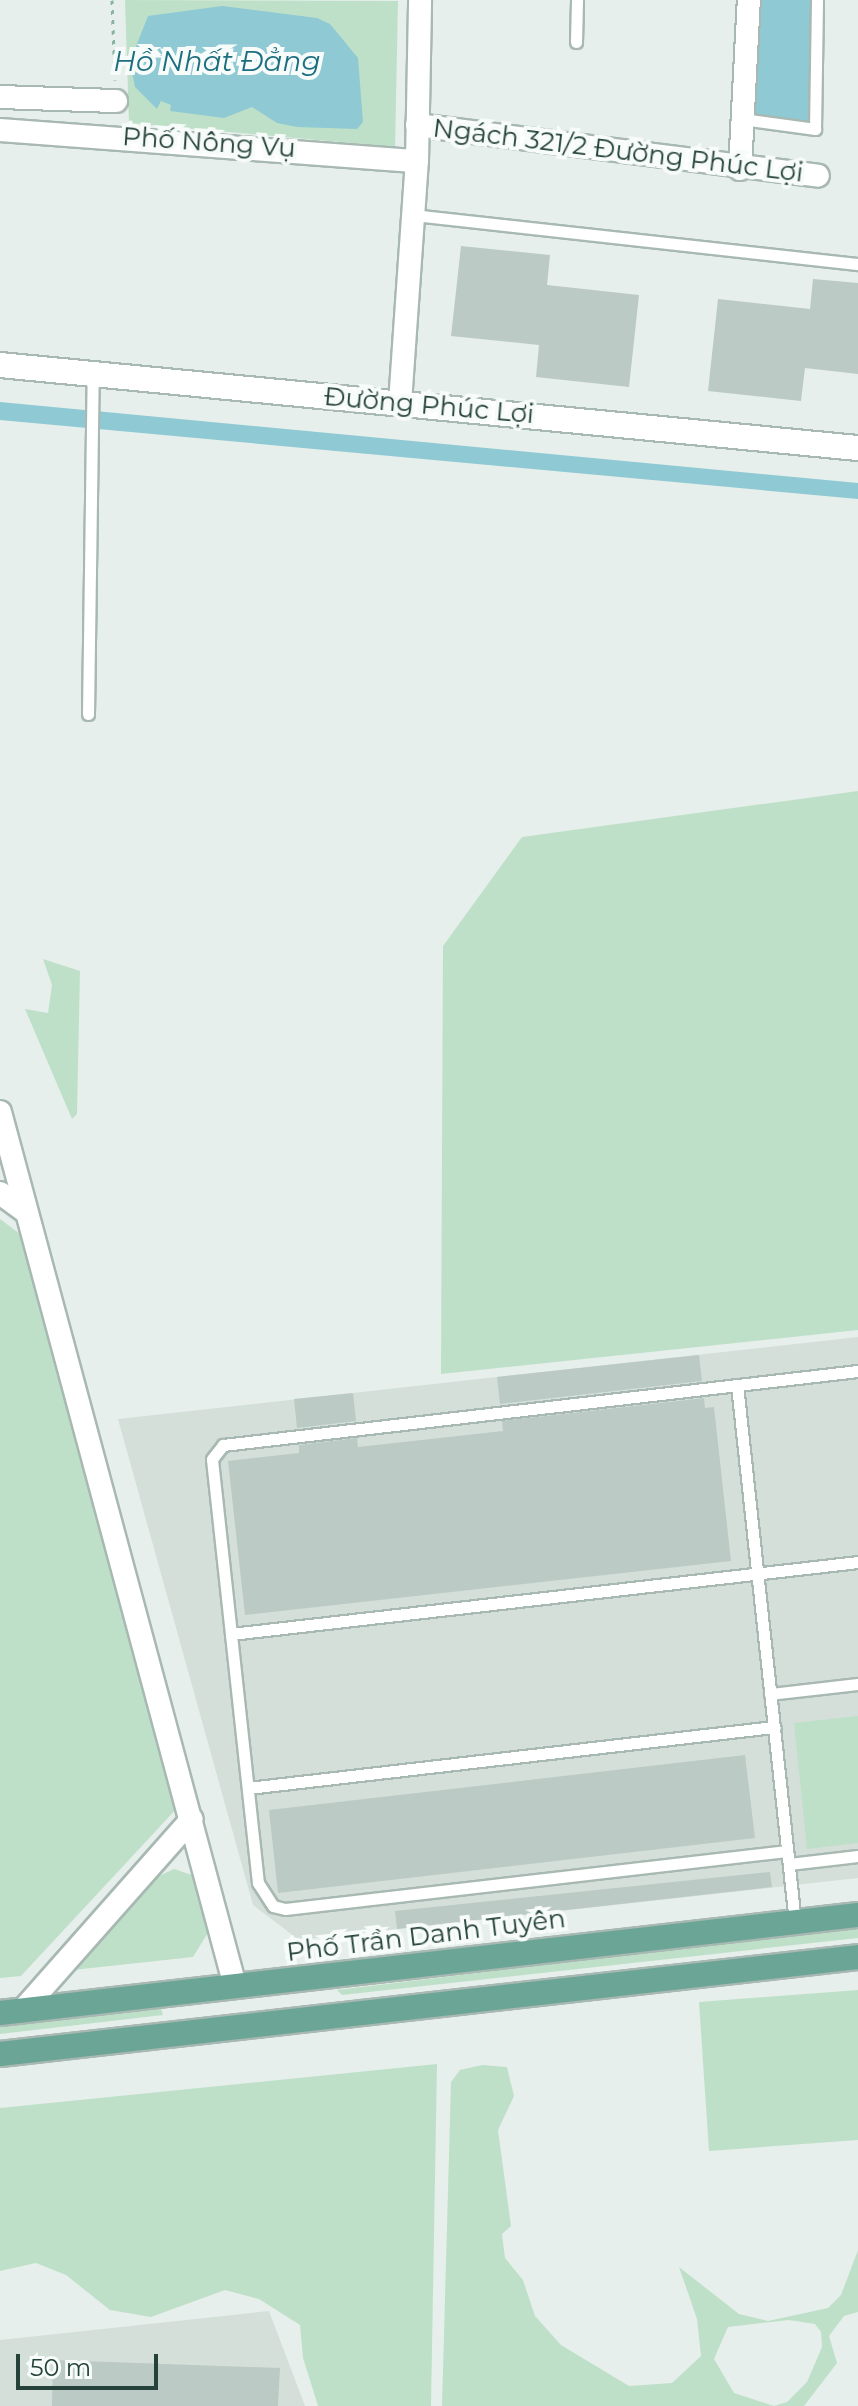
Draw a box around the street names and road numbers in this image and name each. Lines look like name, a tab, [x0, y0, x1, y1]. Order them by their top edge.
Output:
street label: Ngách 321/2 Đường Phúc Lợi	[431, 113, 805, 189]
street label: Phố Nông Vụ	[121, 121, 297, 165]
street label: Đường Phúc Lợi	[323, 381, 535, 431]
street label: Phố Trần Danh Tuyên	[285, 1903, 567, 1969]

